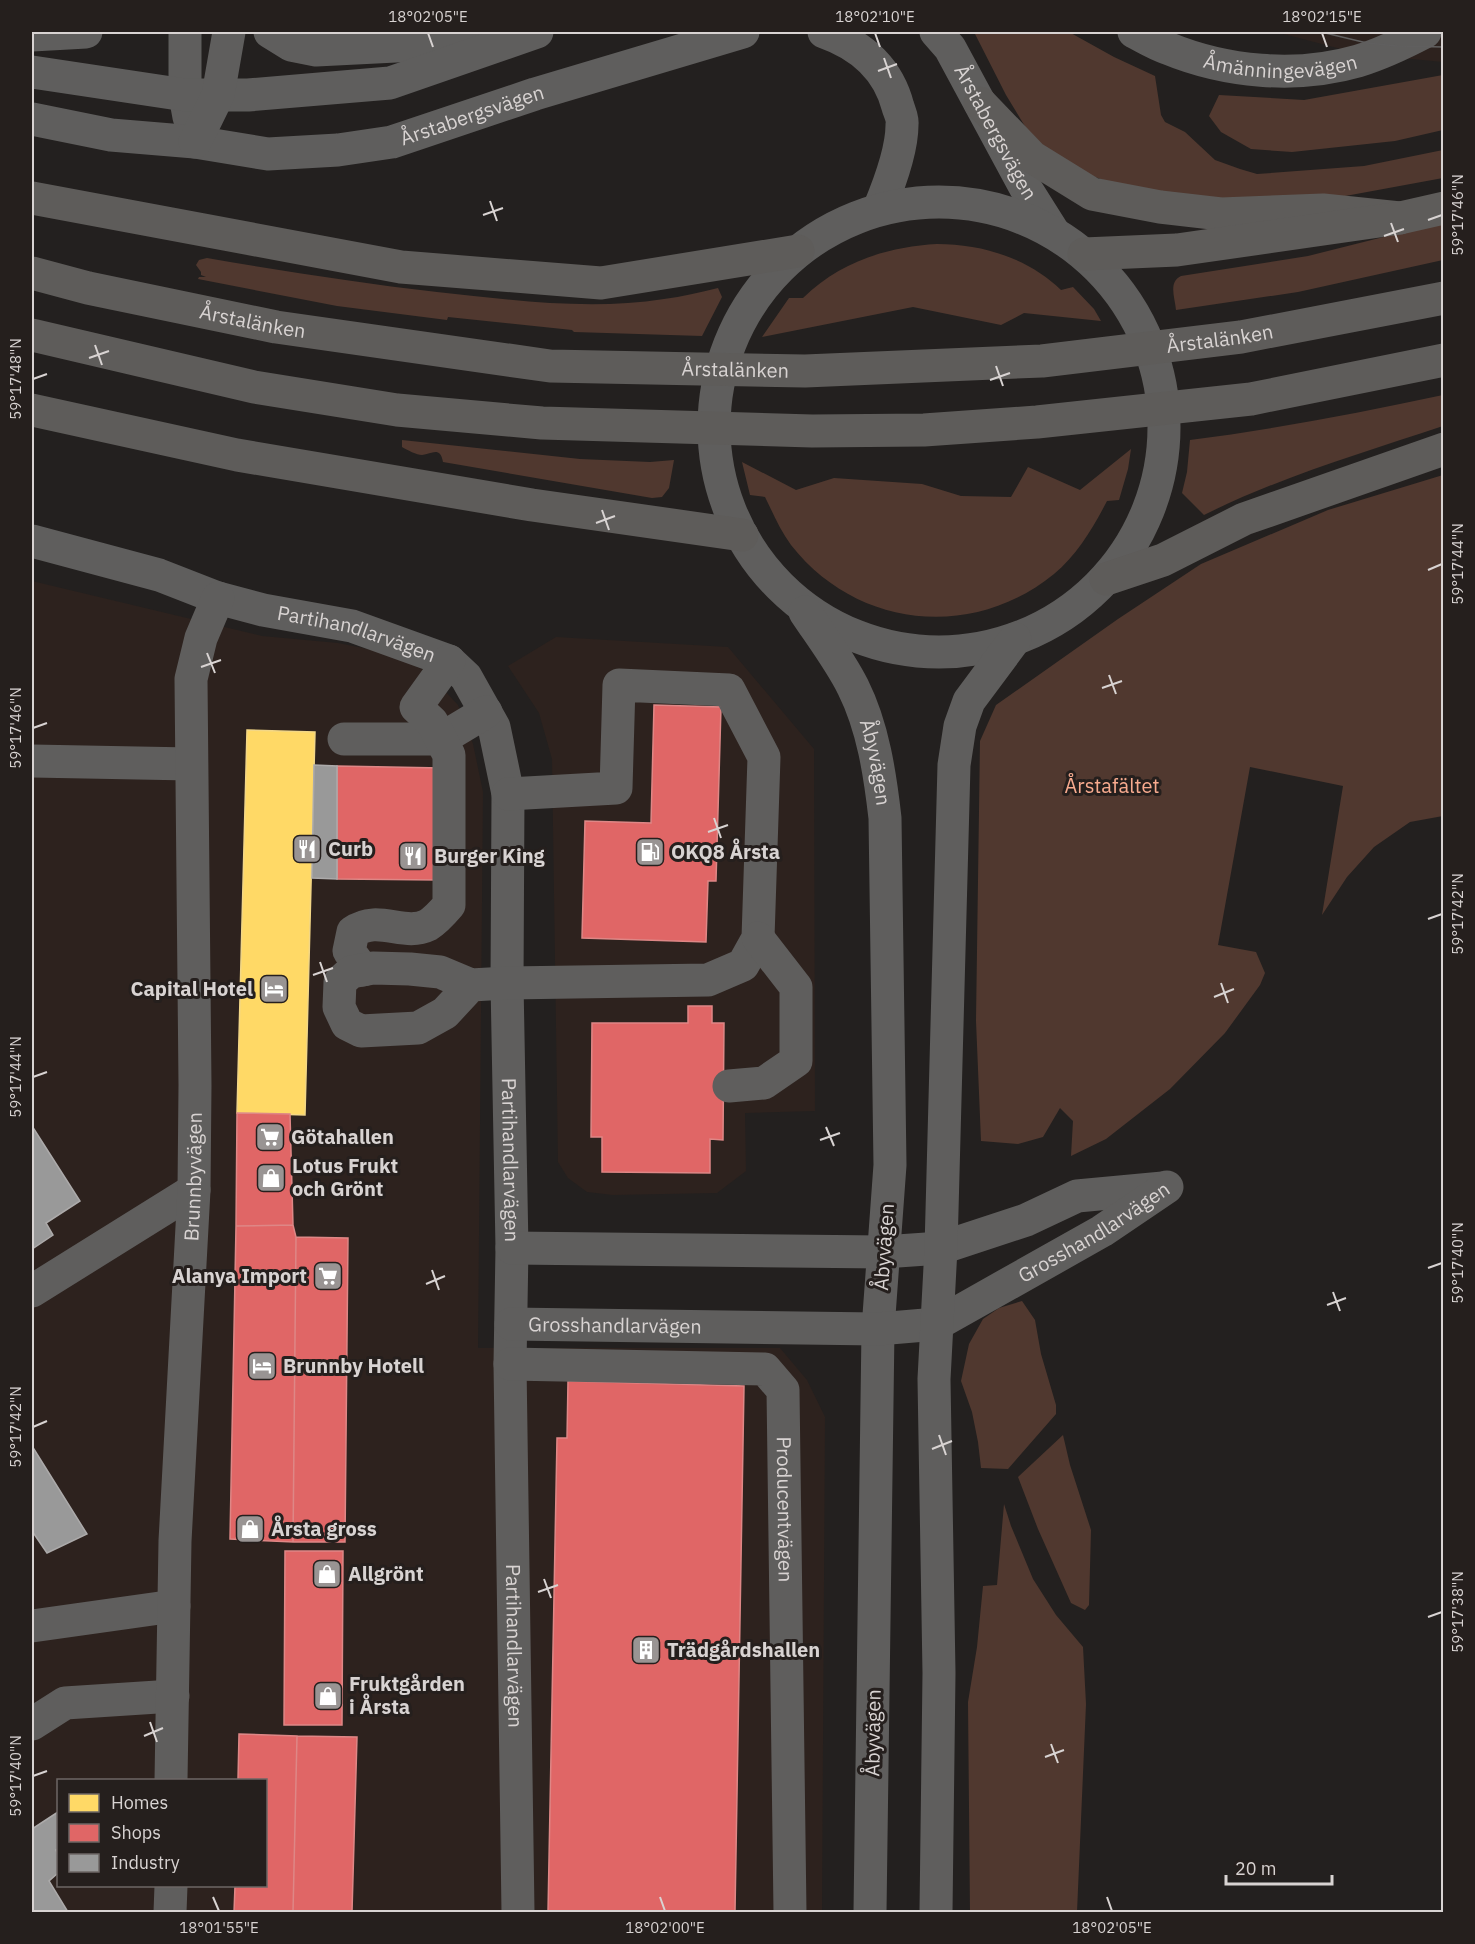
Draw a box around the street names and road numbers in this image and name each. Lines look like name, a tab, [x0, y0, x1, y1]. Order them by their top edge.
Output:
street label: Åmänningevägen	[1201, 47, 1360, 84]
street label: Årstabergsvägen	[948, 60, 1044, 205]
street label: Årstabergsvägen	[396, 78, 547, 151]
street label: Årstalänken	[197, 297, 307, 344]
street label: Årstalänken	[1165, 317, 1275, 359]
street label: Årstalänken	[681, 355, 789, 384]
street label: Partihandlarvägen	[275, 599, 440, 668]
street label: Åbyvägen	[854, 715, 897, 807]
street label: Partihandlarvägen	[496, 1078, 526, 1242]
street label: Brunnbyvägen	[177, 1112, 208, 1242]
street label: Grosshandlarvägen	[1013, 1175, 1175, 1289]
street label: Åbyvägen	[867, 1202, 900, 1292]
street label: Grosshandlarvägen	[528, 1310, 702, 1340]
street label: Producentvägen	[771, 1436, 800, 1582]
street label: Partihandlarvägen	[500, 1564, 529, 1728]
street label: Åbyvägen	[858, 1689, 887, 1777]

